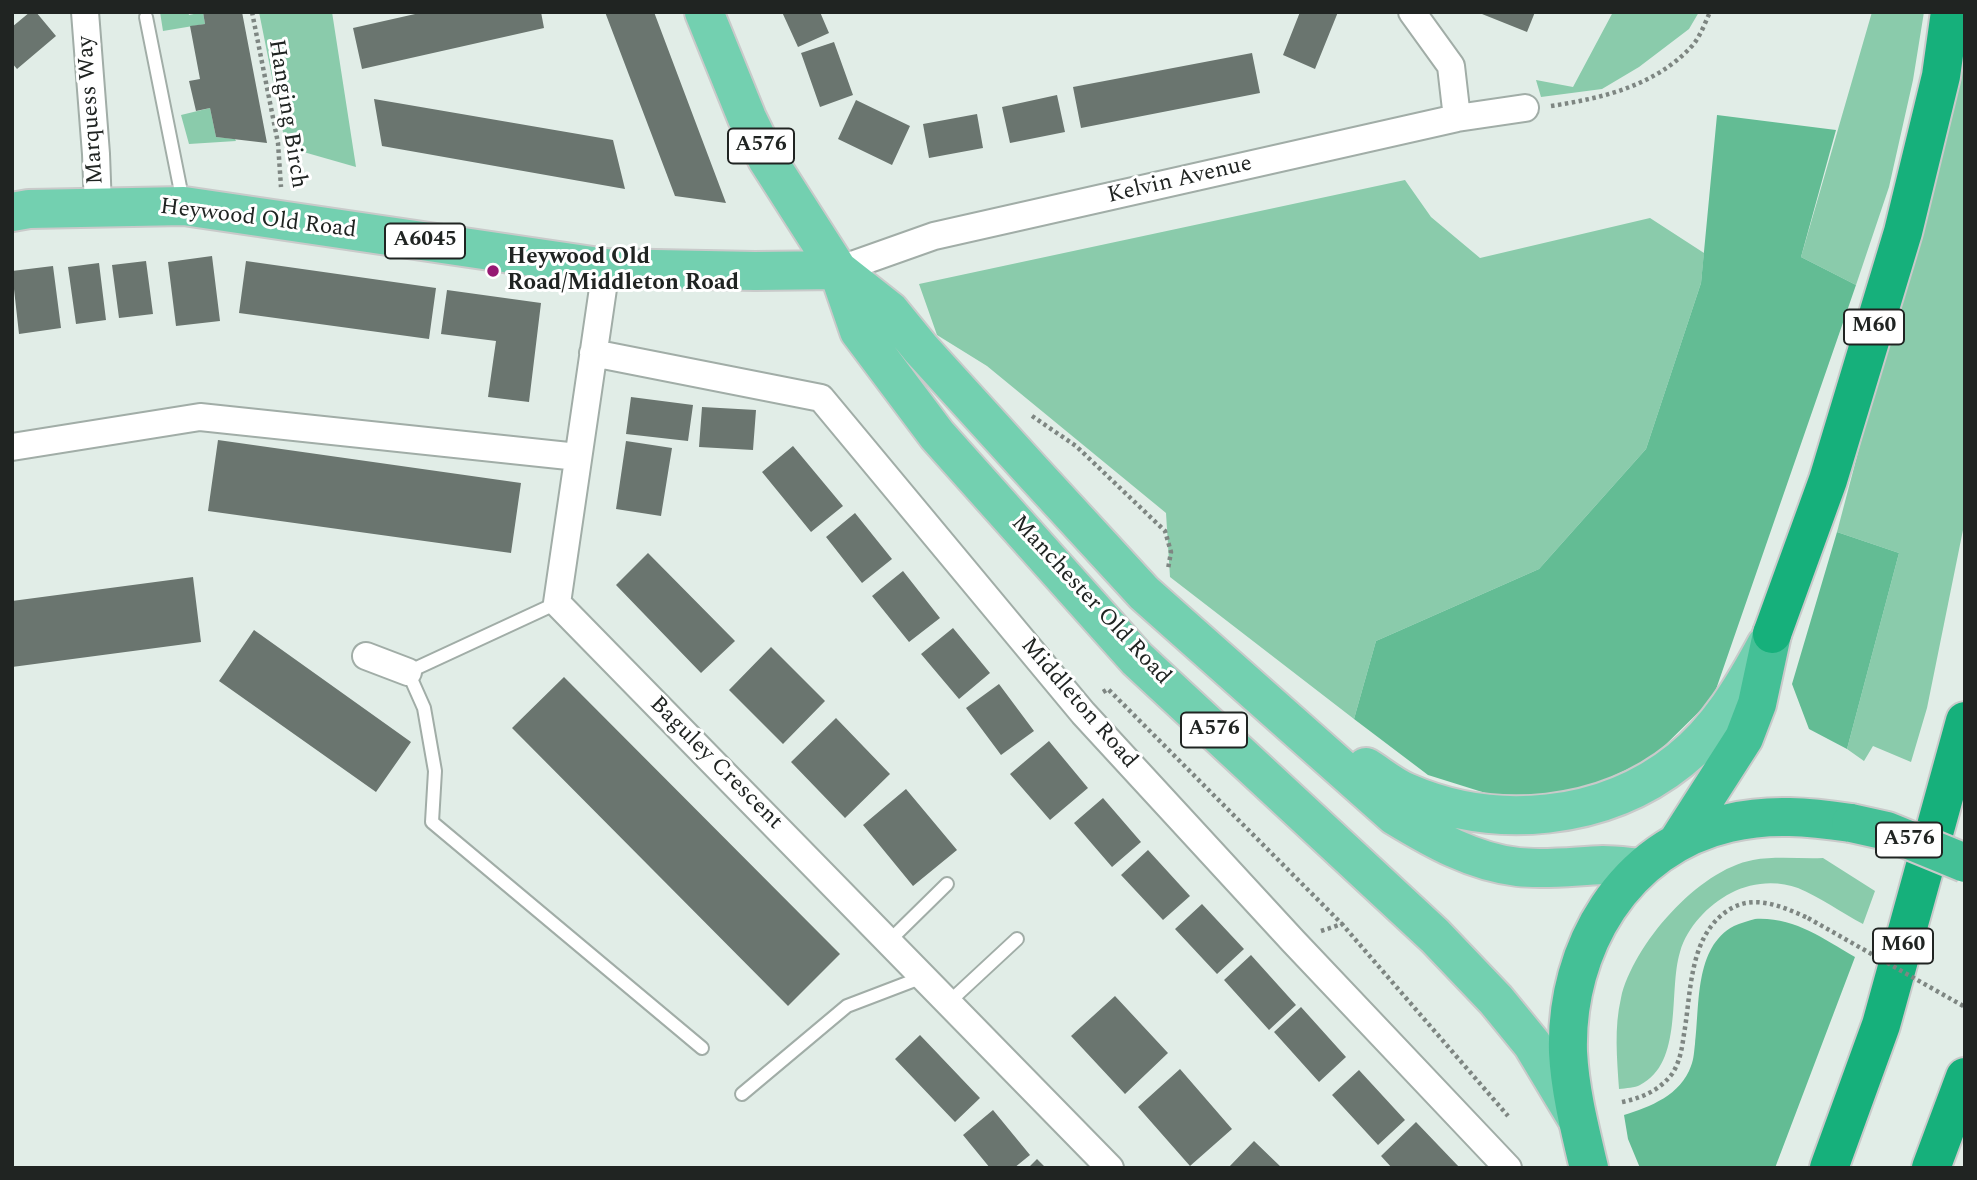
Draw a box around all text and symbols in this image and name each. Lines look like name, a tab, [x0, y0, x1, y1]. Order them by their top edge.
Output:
street label: Marquess Way	[73, 35, 111, 185]
street label: Hanging Birch	[261, 38, 311, 190]
road number: A576	[728, 128, 794, 164]
street label: Kelvin Avenue	[1105, 151, 1255, 211]
street label: Heywood Old Road	[158, 194, 358, 246]
road number: A6045	[385, 224, 465, 258]
place label: Heywood Old Road/Middleton Road	[507, 244, 739, 298]
marker: Heywood Old Road/Middleton Road	[485, 263, 501, 279]
road number: M60	[1844, 310, 1904, 344]
street label: Manchester Old Road	[1004, 510, 1176, 692]
street label: Middleton Road	[1014, 633, 1142, 775]
street label: Baguley Crescent	[643, 692, 787, 836]
road number: A576	[1181, 712, 1247, 748]
road number: A576	[1876, 822, 1942, 858]
road number: M60	[1873, 928, 1933, 964]

